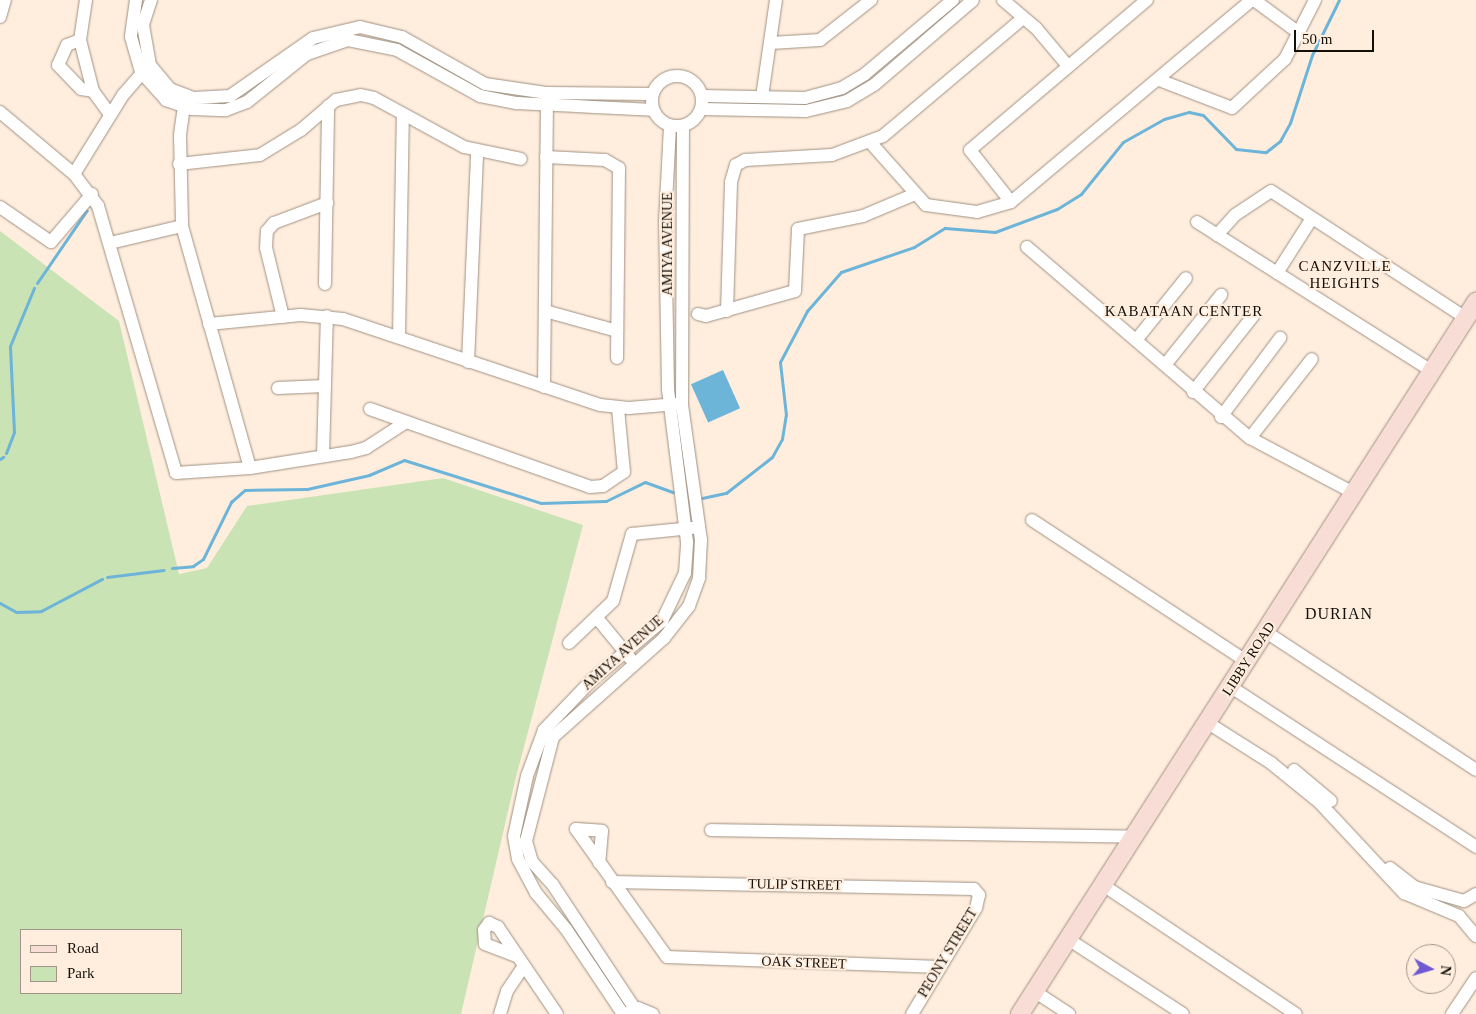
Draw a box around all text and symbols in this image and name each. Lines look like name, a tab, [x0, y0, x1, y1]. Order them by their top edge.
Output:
scale bar	[1296, 20, 1376, 52]
text: 50 m	[1302, 31, 1332, 47]
street label: AMIYA AVENUE	[660, 191, 676, 297]
district label: CANZVILLE HEIGHTS	[1297, 257, 1393, 292]
district label: KABATAAN CENTER	[1103, 303, 1265, 321]
district label: DURIAN	[1304, 604, 1374, 624]
street label: AMIYA AVENUE	[578, 612, 668, 694]
street label: LIBBY ROAD	[1219, 619, 1279, 699]
street label: TULIP STREET	[748, 876, 842, 894]
street label: PEONY STREET	[915, 905, 981, 1001]
legend	[20, 929, 182, 994]
text: Road	[67, 940, 99, 956]
north arrow	[1406, 944, 1456, 994]
street label: OAK STREET	[761, 953, 847, 973]
text: Park	[67, 965, 95, 981]
text: N	[1437, 965, 1453, 976]

